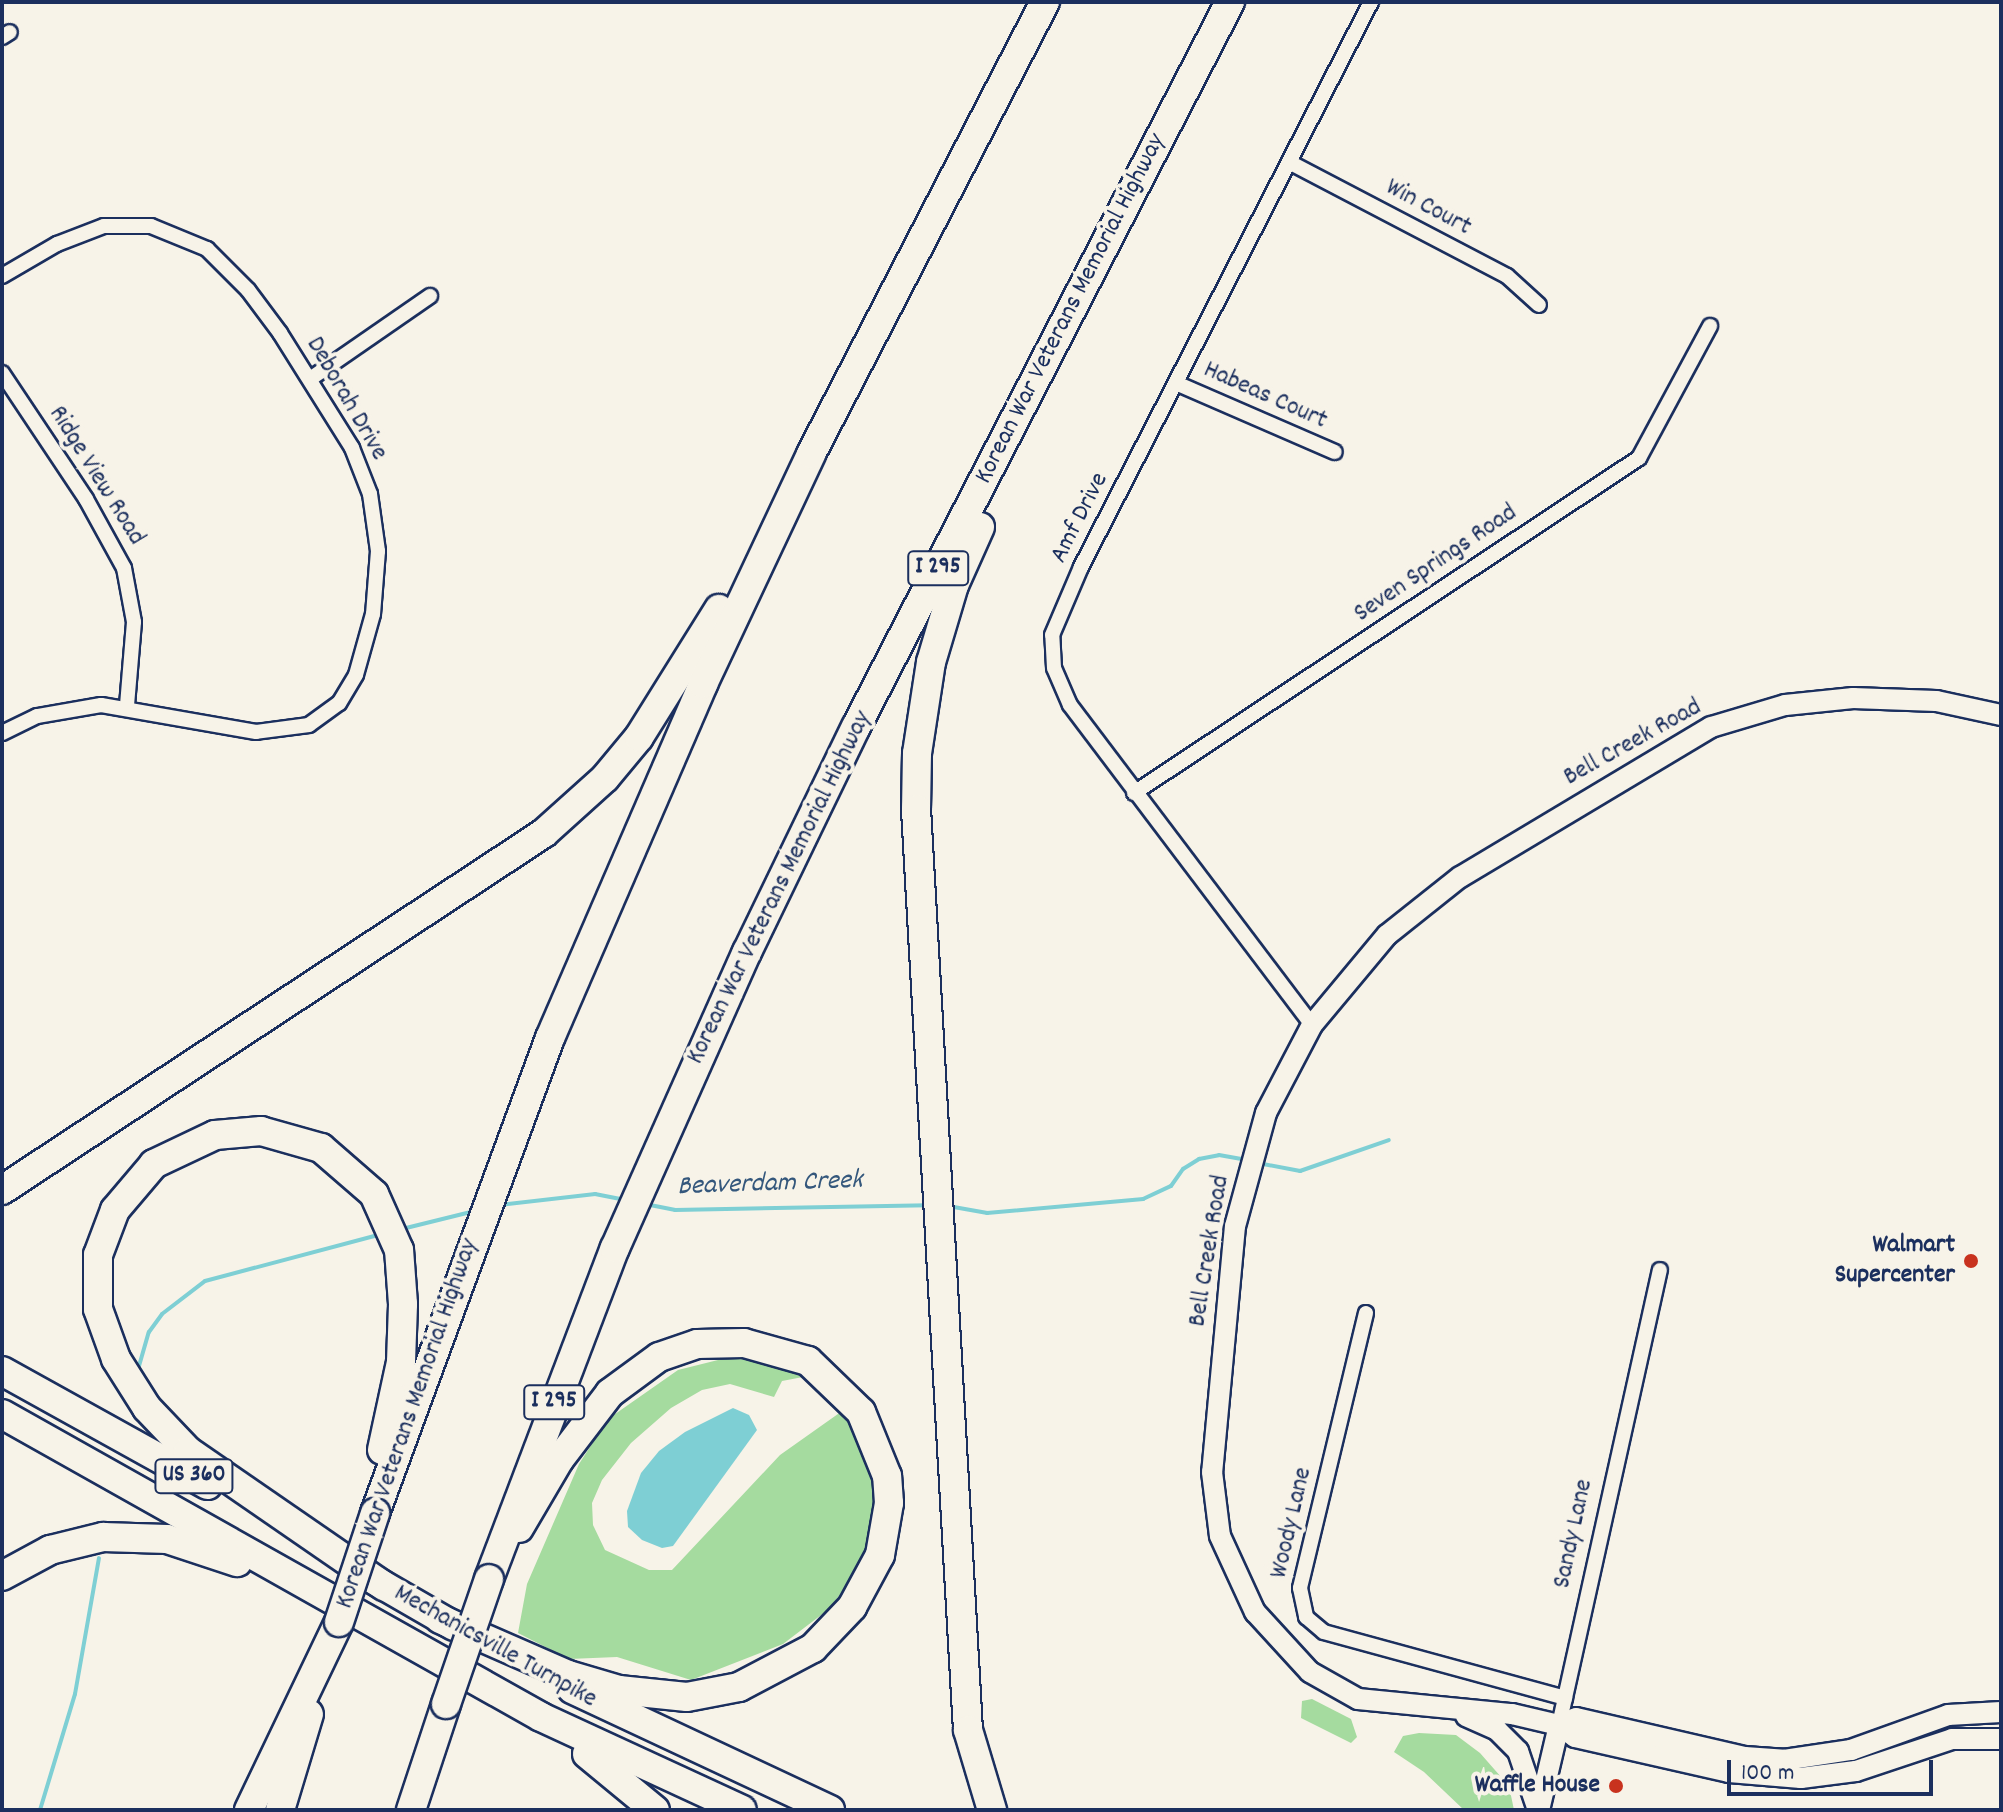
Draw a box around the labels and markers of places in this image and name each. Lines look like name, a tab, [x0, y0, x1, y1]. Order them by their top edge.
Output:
place label: Walmart Supercenter	[1835, 1230, 1955, 1292]
marker: Walmart Supercenter	[1962, 1252, 1980, 1270]
place label: Waffle House	[1475, 1770, 1600, 1802]
marker: Waffle House	[1607, 1777, 1625, 1795]

